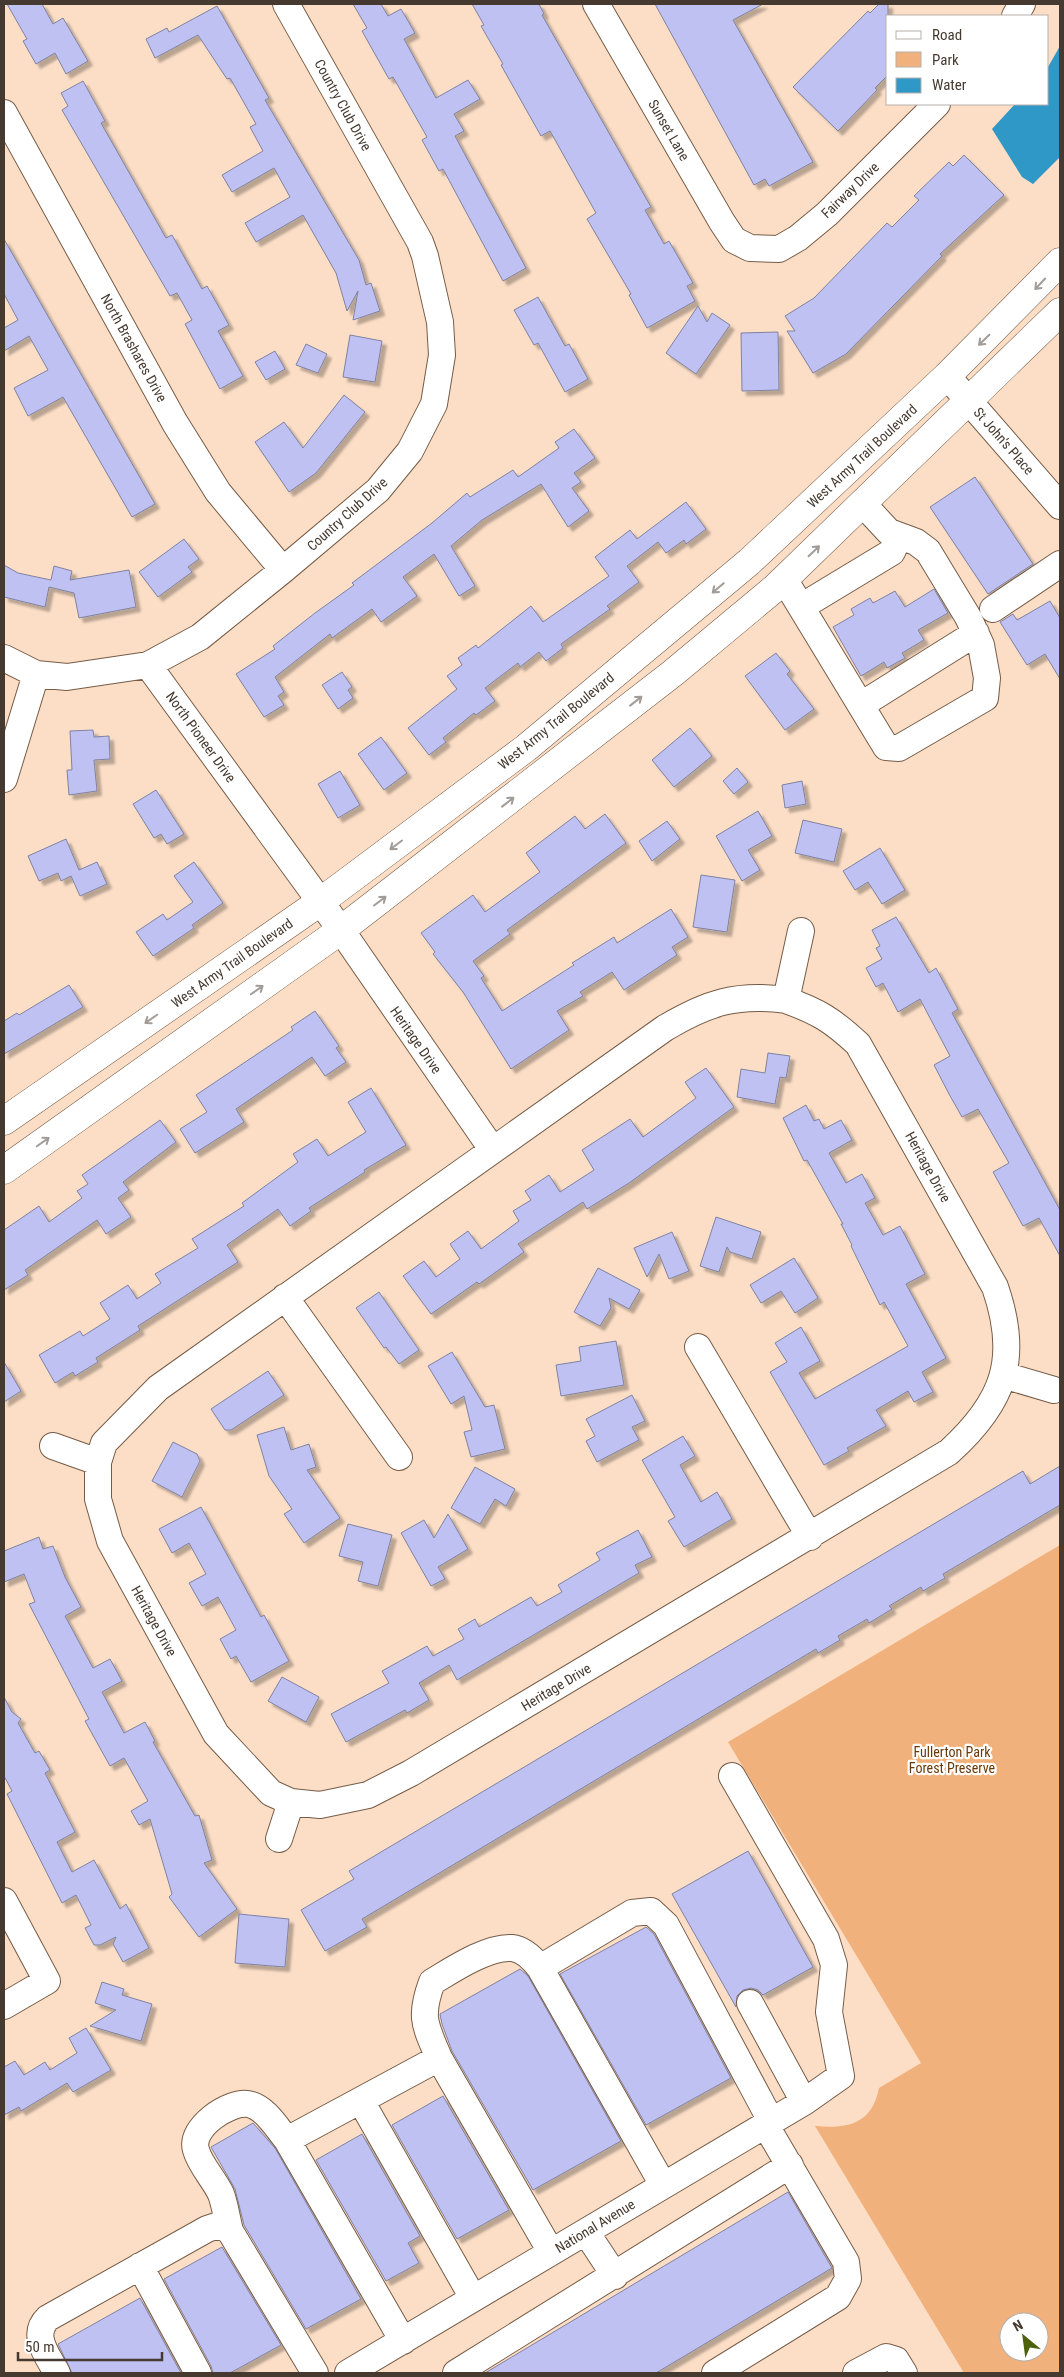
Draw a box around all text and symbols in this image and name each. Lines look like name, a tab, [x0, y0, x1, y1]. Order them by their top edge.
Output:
legend	[886, 15, 1049, 105]
text: Road	[932, 26, 962, 44]
text: Park	[932, 51, 959, 69]
street label: Country Club Drive	[311, 56, 375, 154]
text: Water	[932, 76, 967, 94]
street label: Sunset Lane	[645, 97, 693, 164]
street label: Fairway Drive	[818, 158, 882, 221]
one-way arrow	[1034, 277, 1046, 290]
street label: North Brashares Drive	[98, 291, 170, 405]
one-way arrow	[978, 334, 991, 346]
street label: West Army Trail Boulevard	[804, 401, 920, 511]
street label: St John's Place	[971, 404, 1038, 478]
street label: Country Club Drive	[304, 474, 391, 554]
one-way arrow	[807, 545, 820, 557]
one-way arrow	[712, 582, 725, 593]
street label: West Army Trail Boulevard	[495, 669, 617, 773]
street label: North Pioneer Drive	[163, 689, 239, 786]
one-way arrow	[630, 696, 643, 707]
one-way arrow	[501, 796, 514, 807]
one-way arrow	[389, 840, 403, 850]
one-way arrow	[373, 896, 387, 906]
street label: West Army Trail Boulevard	[168, 915, 296, 1011]
one-way arrow	[250, 985, 264, 995]
street label: Heritage Drive	[387, 1003, 445, 1077]
one-way arrow	[144, 1014, 158, 1024]
street label: Heritage Drive	[902, 1129, 954, 1205]
one-way arrow	[36, 1137, 50, 1147]
street label: Heritage Drive	[128, 1583, 180, 1659]
street label: Heritage Drive	[518, 1660, 594, 1714]
park label: Fullerton Park Forest Preserve	[909, 1744, 996, 1776]
street label: National Avenue	[552, 2196, 638, 2256]
north arrow	[999, 2312, 1049, 2362]
text: N	[1010, 2317, 1025, 2335]
scale bar	[18, 2330, 161, 2362]
text: 50 m	[25, 2338, 55, 2356]

